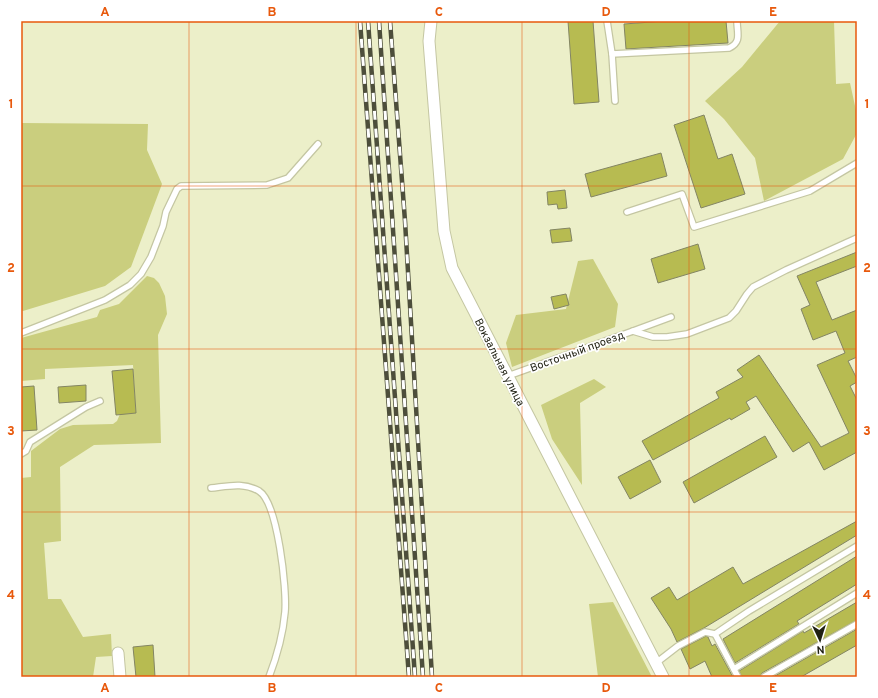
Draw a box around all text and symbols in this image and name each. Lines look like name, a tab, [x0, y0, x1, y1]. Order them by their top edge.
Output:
text: A	[100, 5, 110, 21]
text: B	[268, 5, 277, 21]
text: C	[435, 5, 443, 21]
text: D	[601, 5, 611, 21]
text: E	[769, 5, 777, 21]
text: 1	[8, 97, 14, 113]
text: 1	[864, 97, 870, 113]
text: 2	[7, 261, 15, 277]
text: 2	[863, 261, 871, 277]
street label: Вокзальная улица	[471, 316, 527, 409]
street label: Восточный проезд	[528, 328, 626, 375]
text: 3	[7, 424, 15, 440]
text: 3	[863, 424, 871, 440]
text: 4	[7, 588, 15, 604]
text: 4	[863, 588, 871, 604]
north arrow	[800, 620, 840, 660]
text: N	[816, 642, 825, 656]
text: A	[100, 681, 110, 697]
text: B	[268, 681, 277, 697]
text: C	[435, 681, 443, 697]
text: D	[601, 681, 611, 697]
text: E	[769, 681, 777, 697]

